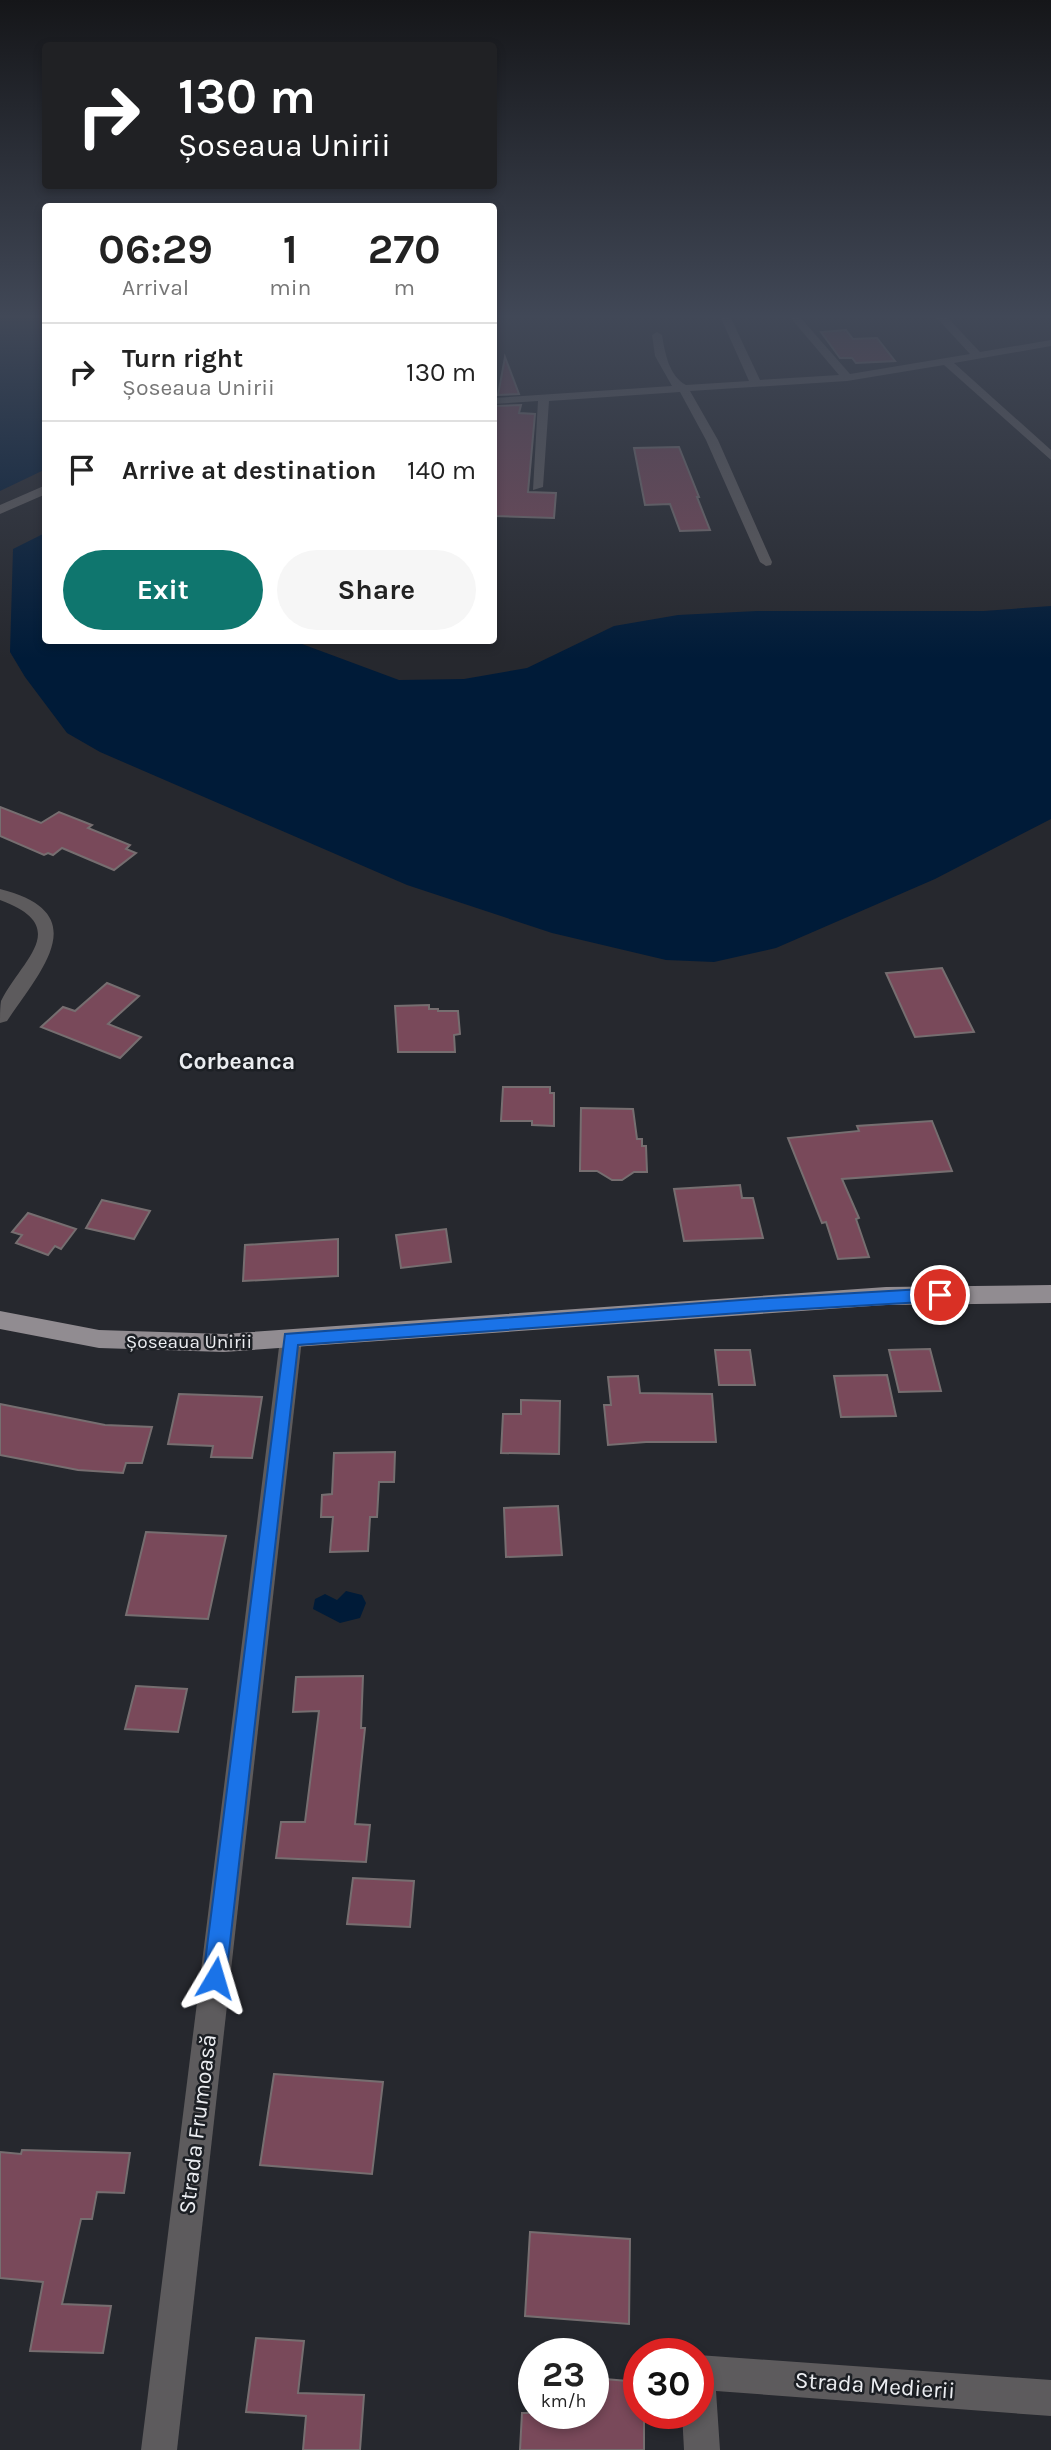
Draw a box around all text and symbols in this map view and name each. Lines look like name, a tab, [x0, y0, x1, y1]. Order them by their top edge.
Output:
text: 130 m	[178, 68, 316, 125]
icon: right	[63, 70, 154, 161]
text: Șoseaua Unirii	[178, 127, 391, 164]
text: 06:29	[98, 224, 213, 274]
text: 1	[283, 224, 298, 274]
text: 270	[368, 224, 441, 274]
text: Arrival	[122, 274, 189, 301]
text: min	[269, 274, 311, 301]
text: m	[393, 274, 415, 301]
text: Turn right	[122, 343, 243, 374]
icon: right	[63, 353, 101, 391]
text: 130 m	[406, 357, 476, 388]
text: Șoseaua Unirii	[122, 374, 275, 401]
icon: arrive	[63, 451, 101, 489]
text: Arrive at destination	[122, 455, 376, 486]
text: 140 m	[407, 455, 476, 486]
button: Exit	[63, 550, 263, 630]
button: Share	[277, 550, 476, 630]
district label: Corbeanca	[179, 1048, 295, 1075]
pin	[910, 1265, 970, 1325]
icon: arrive	[921, 1276, 959, 1314]
street label: Șoseaua Unirii	[126, 1331, 252, 1353]
position arrow	[178, 1941, 252, 2015]
street label: Strada Frumoasă	[173, 2033, 222, 2216]
speed limit sign: 30	[623, 2338, 714, 2429]
text: 23	[542, 2354, 585, 2395]
street label: Strada Medierii	[794, 2366, 956, 2405]
text: km/h	[541, 2390, 586, 2412]

